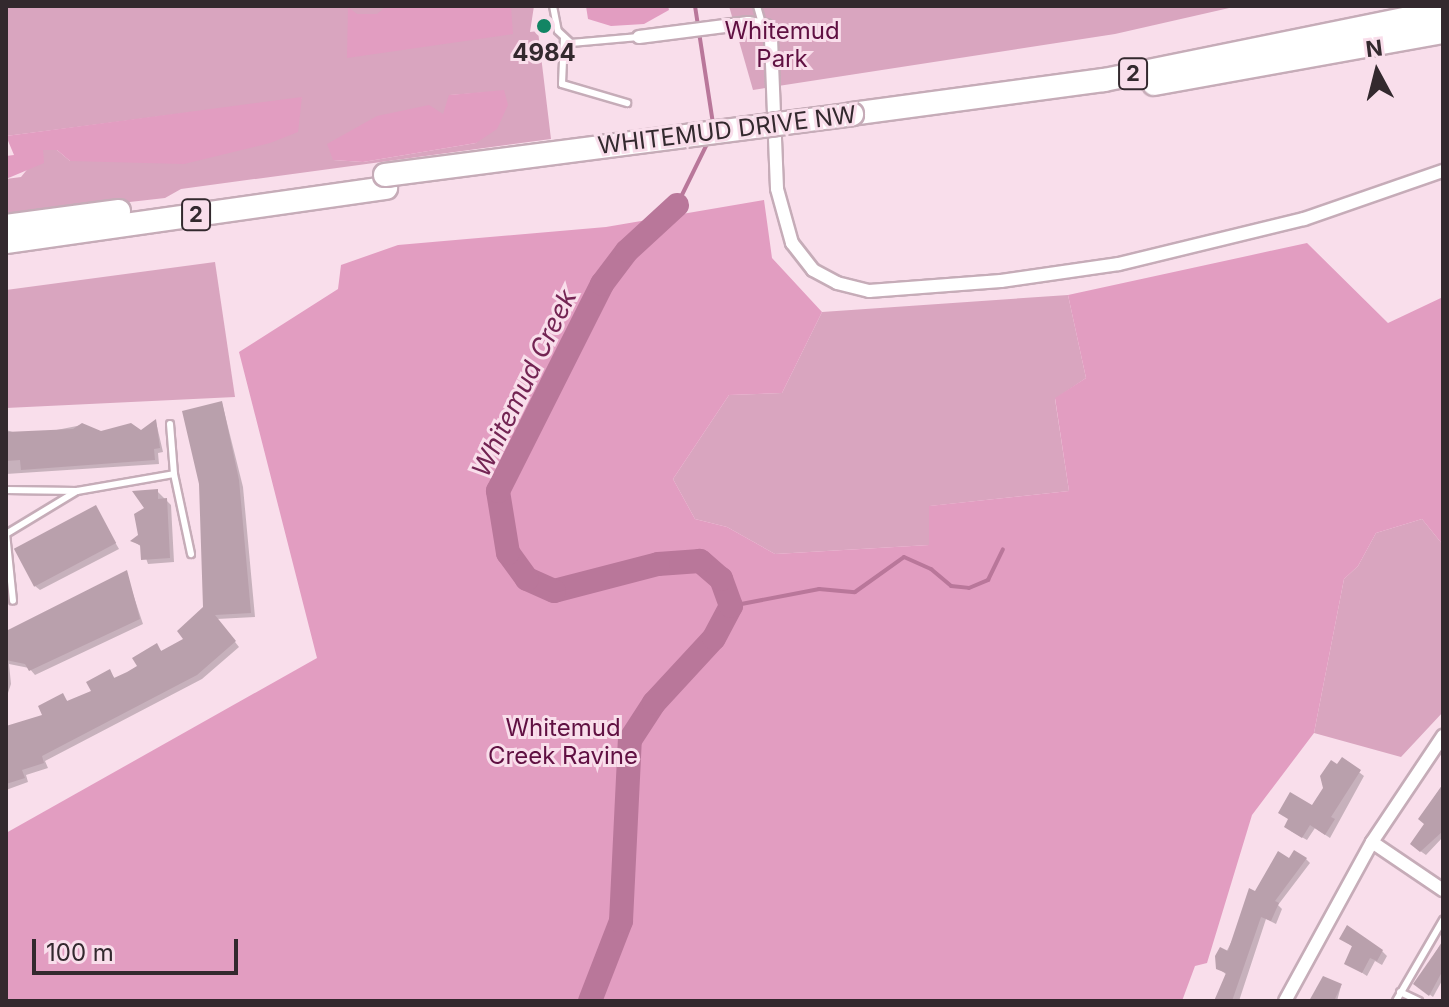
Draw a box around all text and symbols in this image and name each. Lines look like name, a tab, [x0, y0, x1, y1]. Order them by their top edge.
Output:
marker: 4984	[535, 17, 553, 35]
park label: Whitemud Park	[724, 17, 840, 73]
north arrow	[1337, 32, 1417, 112]
text: N	[1364, 34, 1384, 62]
place label: 4984	[512, 39, 576, 67]
road number: 2	[1117, 56, 1149, 92]
street label: WHITEMUD DRIVE NW	[596, 100, 858, 160]
road number: 2	[180, 197, 212, 233]
water label: Whitemud Creek	[465, 284, 583, 482]
park label: Whitemud Creek Ravine	[488, 714, 638, 770]
scale bar	[36, 923, 242, 973]
text: 100 m	[46, 938, 114, 967]

